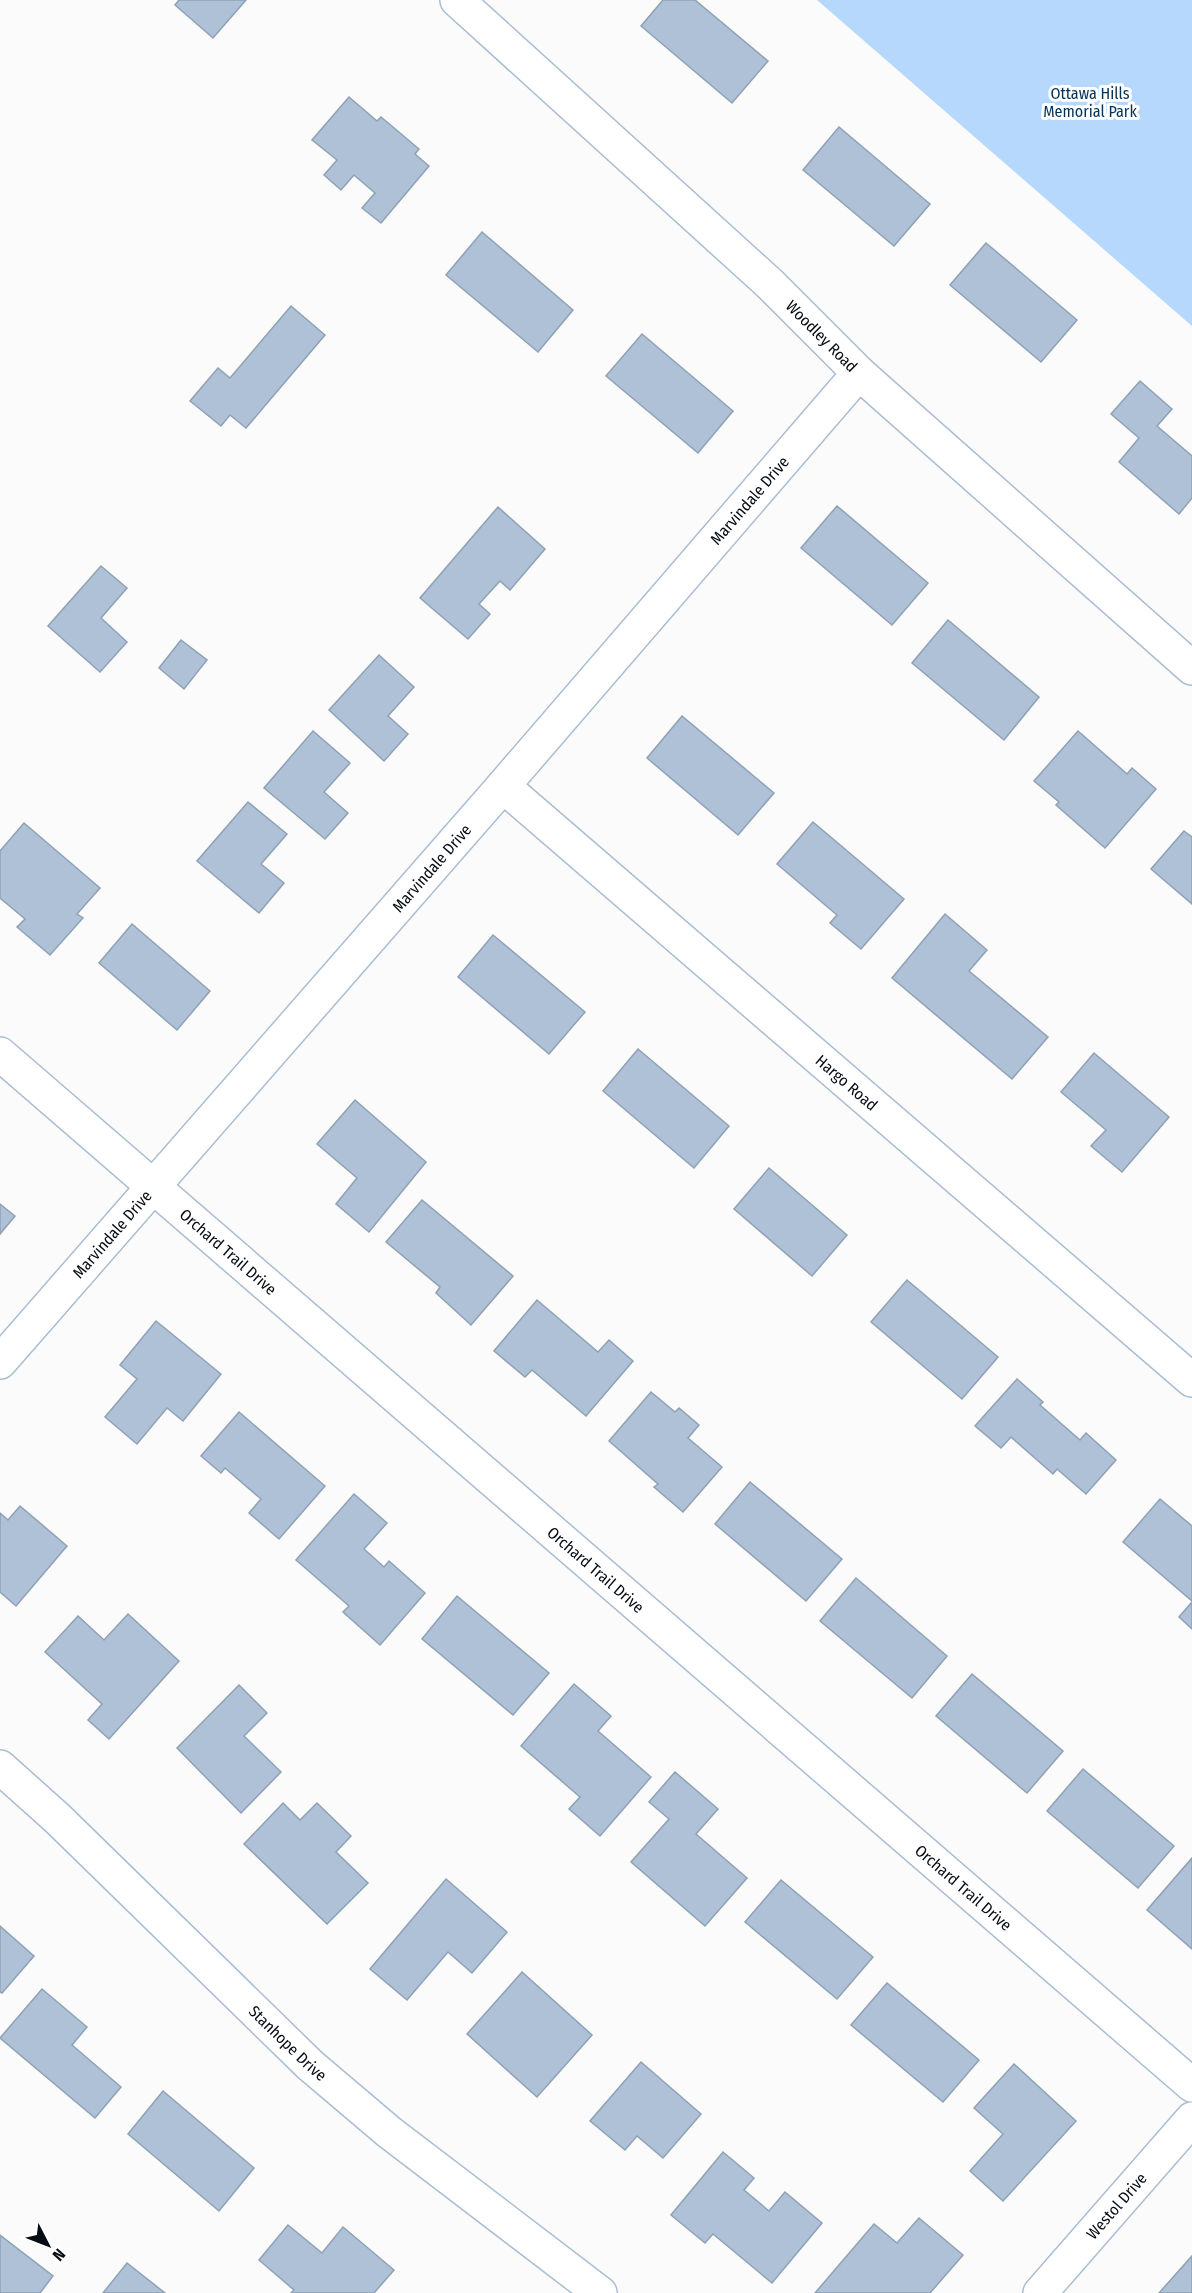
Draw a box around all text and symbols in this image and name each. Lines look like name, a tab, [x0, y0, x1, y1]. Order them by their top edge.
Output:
park label: Ottawa Hills Memorial Park	[1043, 84, 1137, 121]
street label: Woodley Road	[782, 297, 861, 376]
street label: Marvindale Drive	[706, 452, 793, 549]
street label: Marvindale Drive	[388, 820, 475, 916]
street label: Hargo Road	[812, 1051, 881, 1115]
street label: Marvindale Drive	[69, 1186, 156, 1282]
street label: Orchard Trail Drive	[176, 1205, 280, 1299]
street label: Orchard Trail Drive	[543, 1523, 648, 1617]
street label: Orchard Trail Drive	[911, 1841, 1016, 1935]
street label: Stanhope Drive	[245, 2002, 330, 2085]
street label: Westol Drive	[1083, 2169, 1151, 2243]
north arrow	[18, 2215, 78, 2275]
text: N	[49, 2245, 69, 2265]

